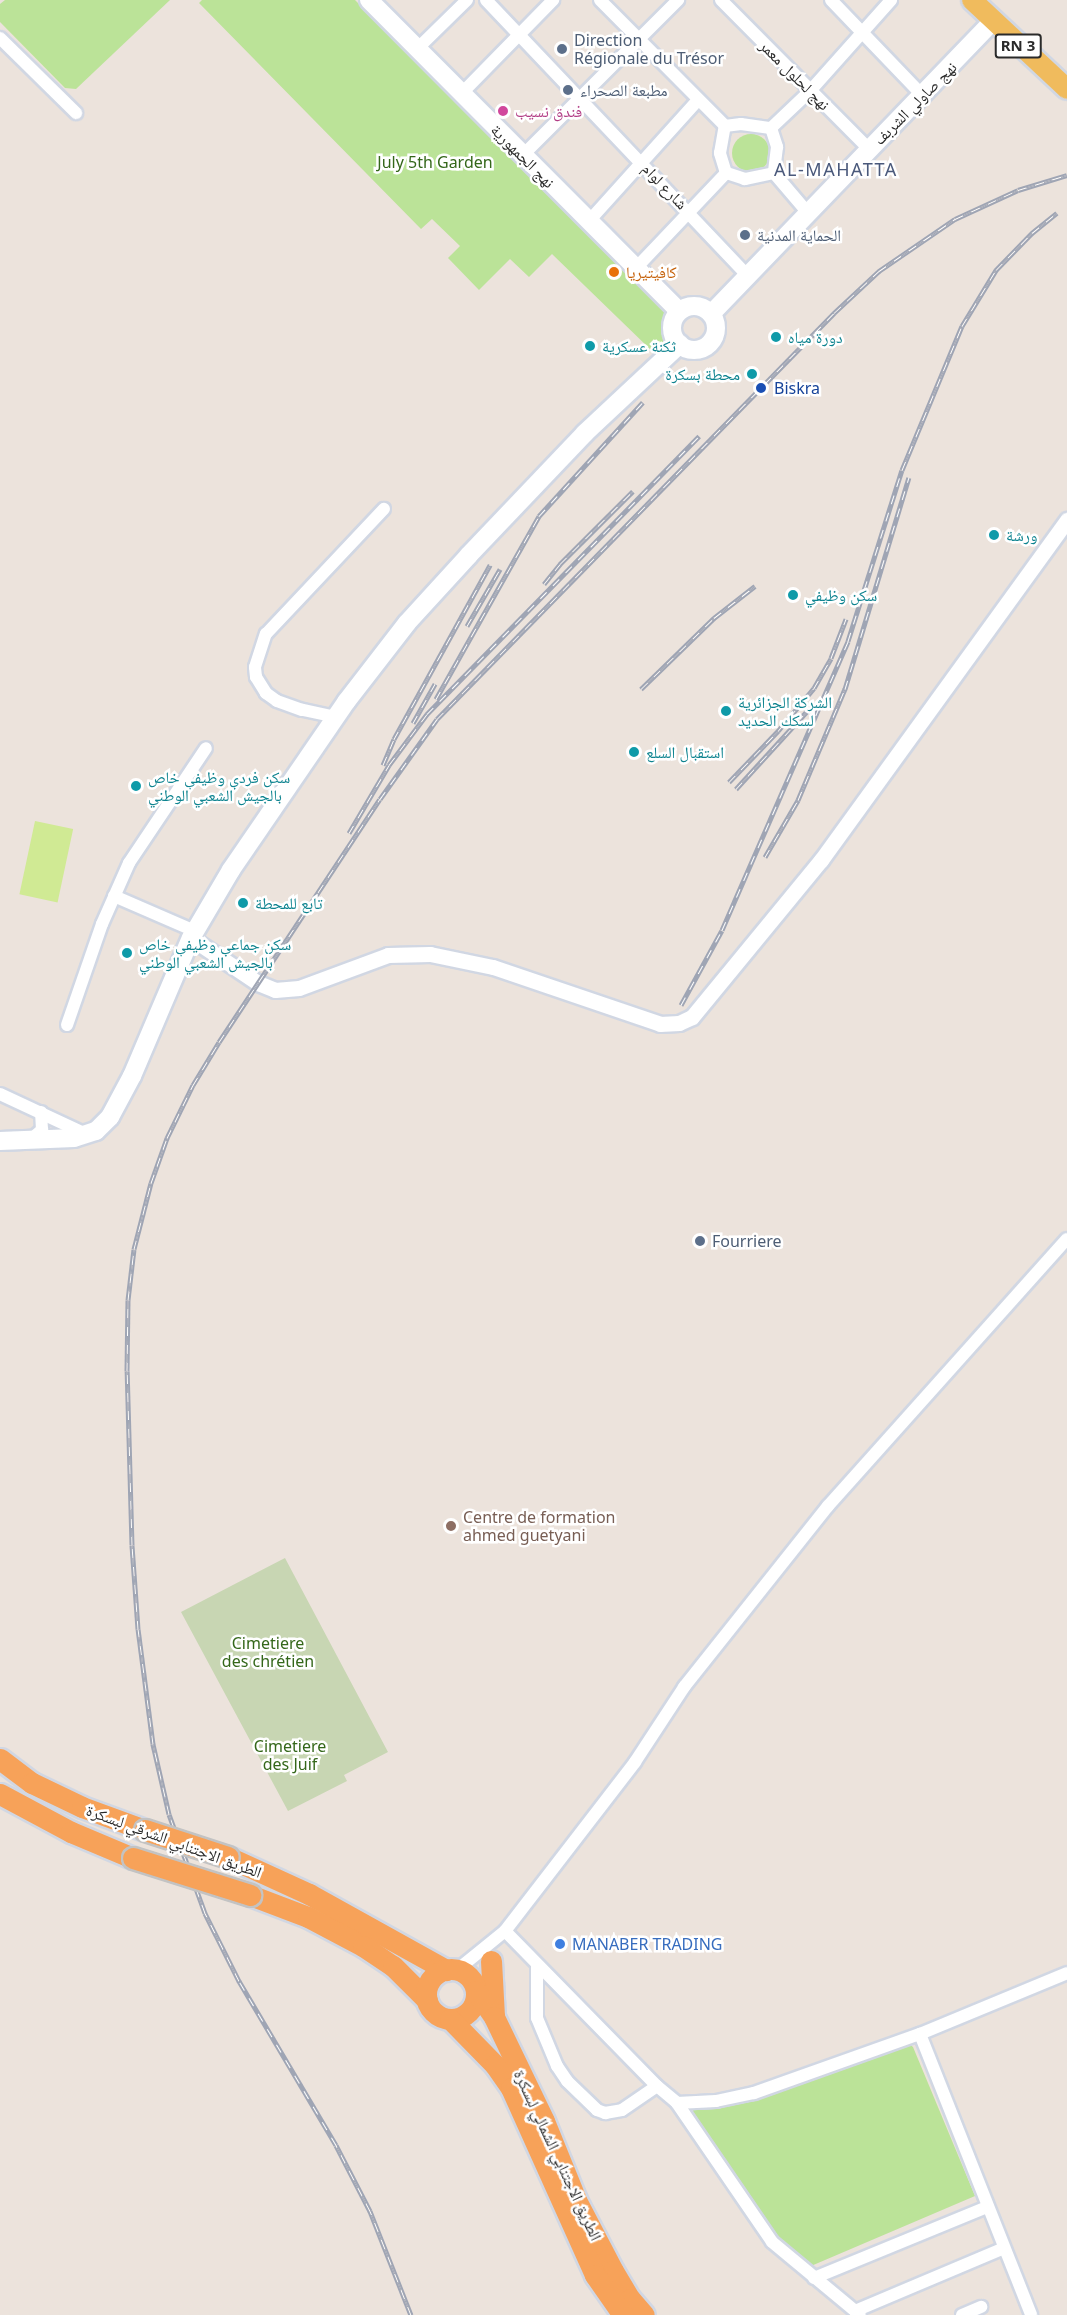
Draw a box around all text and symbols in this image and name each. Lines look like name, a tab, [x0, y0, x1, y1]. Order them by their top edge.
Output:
place label: Direction Régionale du Trésor	[574, 30, 724, 68]
road number: RN 3	[994, 34, 1042, 58]
street label: نهج لحلول معمر	[756, 36, 834, 114]
marker: Direction Régionale du Trésor	[555, 42, 569, 56]
street label: نهج صاولي الشربف	[869, 57, 961, 149]
place label: مطبعة الصحراء	[580, 80, 668, 100]
marker: مطبعة الصحراء	[561, 83, 575, 97]
place label: فندق نسيب	[515, 101, 582, 121]
marker: فندق نسيب	[496, 104, 510, 118]
street label: نهج الجمهورية	[487, 120, 559, 192]
park label: July 5th Garden	[377, 152, 493, 172]
district label: AL-MAHATTA	[774, 158, 898, 180]
street label: شارع لوام	[638, 159, 692, 213]
place label: الحماية المدنية	[757, 225, 841, 245]
marker: الحماية المدنية	[738, 228, 752, 242]
place label: كافيتيريا	[626, 262, 677, 282]
marker: كافيتيريا	[607, 265, 621, 279]
place label: دورة مياه	[788, 327, 843, 347]
marker: دورة مياه	[769, 330, 783, 344]
place label: ثكنة عسكرية	[602, 336, 676, 356]
marker: ثكنة عسكرية	[583, 339, 597, 353]
place label: محطة بسكرة	[665, 364, 740, 384]
marker: محطة بسكرة	[745, 367, 759, 381]
place label: Biskra	[774, 378, 820, 398]
marker: Biskra	[752, 379, 770, 397]
place label: ورشة	[1006, 525, 1037, 545]
marker: ورشة	[987, 528, 1001, 542]
place label: سكن وظيفي	[805, 585, 877, 605]
marker: سكن وظيفي	[786, 588, 800, 602]
place label: الشركة الجزائرية لسكك الحديد	[738, 692, 832, 730]
marker: الشركة الجزائرية لسكك الحديد	[719, 704, 733, 718]
place label: استقبال السلع	[646, 742, 724, 762]
marker: استقبال السلع	[627, 745, 641, 759]
place label: سكن فردي وظيفي خاص بالجيش الشعبي الوطني	[148, 767, 290, 805]
marker: سكن فردي وظيفي خاص بالجيش الشعبي الوطني	[129, 779, 143, 793]
place label: تابع للمحطة	[255, 893, 323, 913]
marker: تابع للمحطة	[236, 896, 250, 910]
place label: سكن جماعي وظيفي خاص بالجيش الشعبي الوطني	[139, 934, 291, 972]
marker: سكن جماعي وظيفي خاص بالجيش الشعبي الوطني	[120, 946, 134, 960]
place label: Fourriere	[712, 1231, 782, 1251]
marker: Fourriere	[693, 1234, 707, 1248]
place label: Centre de formation ahmed guetyani	[463, 1507, 615, 1545]
marker: Centre de formation ahmed guetyani	[444, 1519, 458, 1533]
park label: Cimetiere des chrétien	[222, 1633, 314, 1671]
park label: Cimetiere des Juif	[254, 1736, 326, 1774]
street label: الطريق الاجتنابي الشرقي لبسكرة	[84, 1800, 264, 1882]
place label: MANABER TRADING	[572, 1934, 723, 1954]
marker: MANABER TRADING	[553, 1937, 567, 1951]
street label: الطريق الاجتنابي الشمالي لبسكرة	[510, 2067, 606, 2243]

